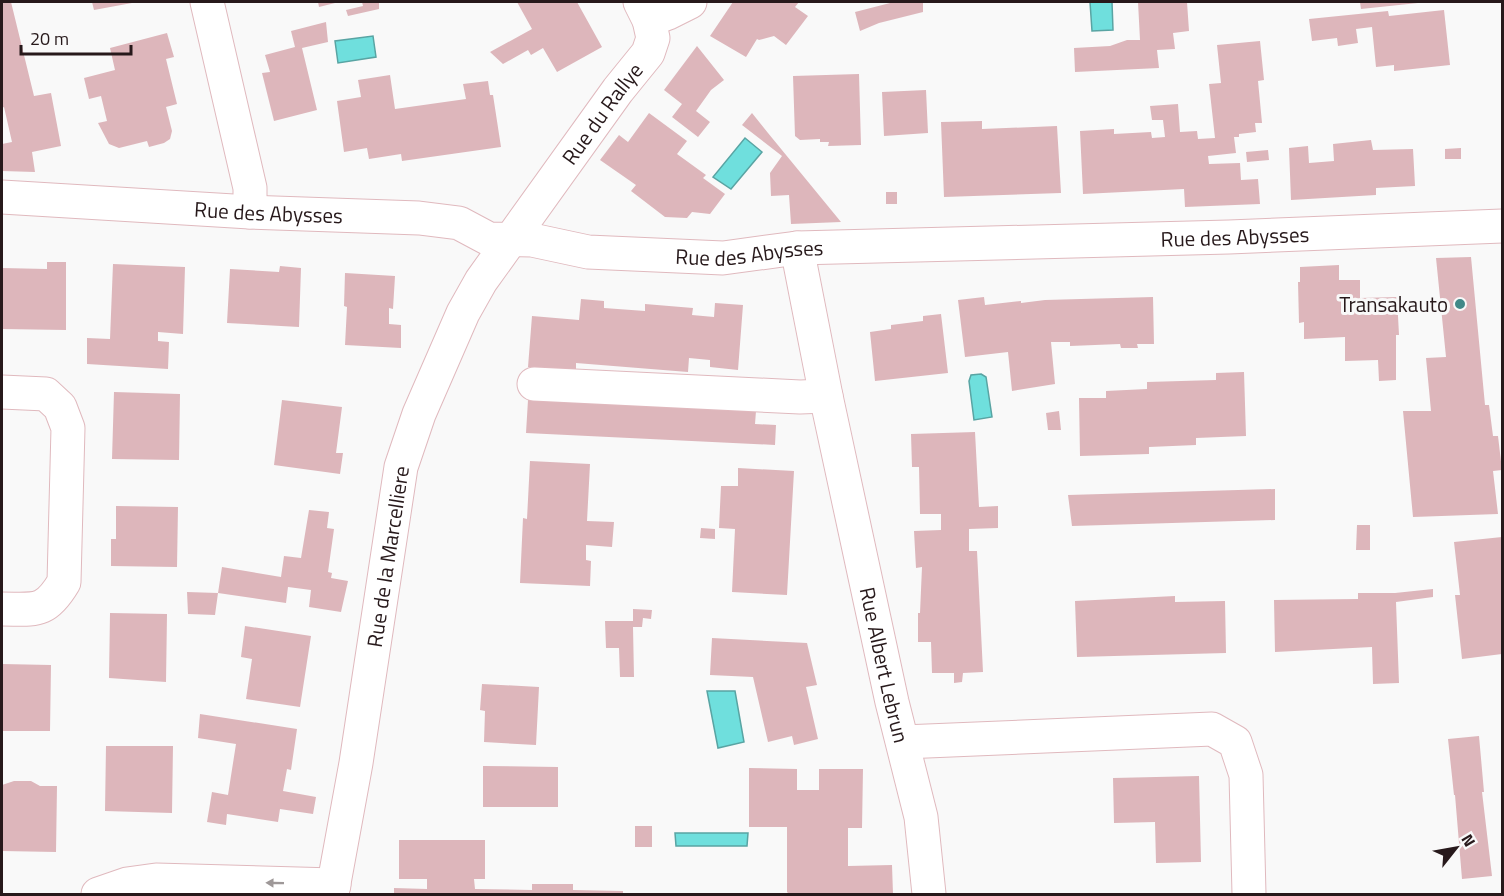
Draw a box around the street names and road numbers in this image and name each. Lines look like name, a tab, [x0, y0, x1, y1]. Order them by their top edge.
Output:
street label: Rue du Rallye	[553, 55, 650, 171]
street label: Rue des Abysses	[193, 193, 343, 231]
street label: Rue des Abysses	[1160, 218, 1310, 255]
street label: Rue des Abysses	[675, 231, 824, 274]
street label: Rue de la Marcelliere	[358, 464, 417, 649]
street label: Rue Albert Lebrun	[852, 584, 918, 746]

